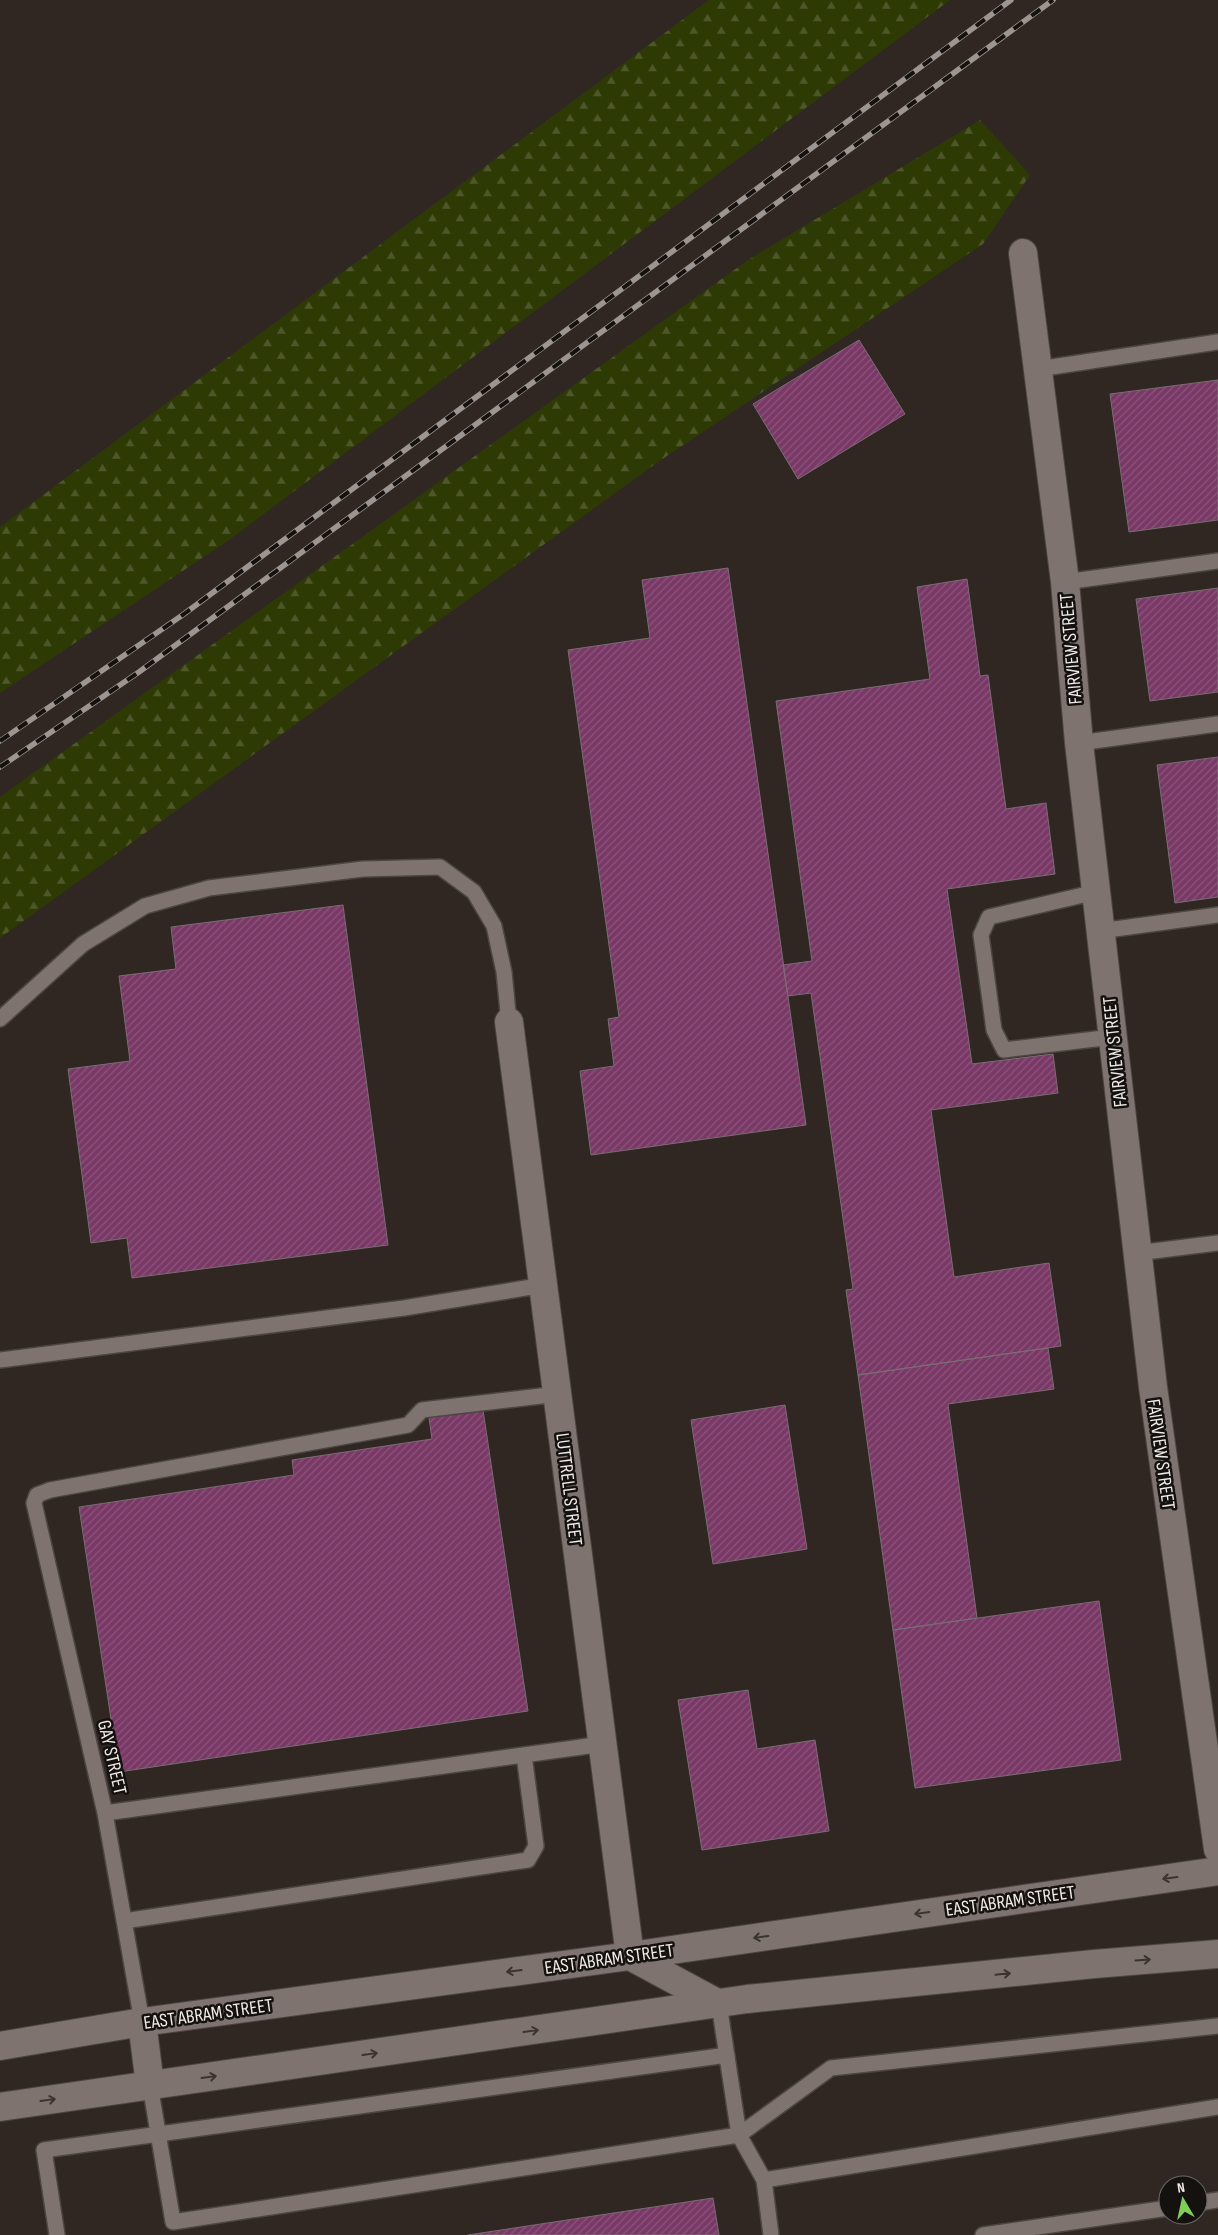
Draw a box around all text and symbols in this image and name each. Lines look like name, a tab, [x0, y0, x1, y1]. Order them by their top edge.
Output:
street label: FAIRVIEW STREET	[1055, 592, 1088, 705]
street label: FAIRVIEW STREET	[1098, 995, 1133, 1108]
street label: FAIRVIEW STREET	[1141, 1398, 1180, 1511]
street label: LUTTRELL STREET	[550, 1432, 587, 1547]
street label: GAY STREET	[92, 1718, 131, 1797]
one-way arrow	[1162, 1873, 1178, 1883]
street label: EAST ABRAM STREET	[944, 1881, 1076, 1922]
one-way arrow	[914, 1908, 930, 1918]
one-way arrow	[754, 1932, 770, 1942]
street label: EAST ABRAM STREET	[543, 1939, 675, 1980]
one-way arrow	[1135, 1955, 1151, 1965]
one-way arrow	[506, 1966, 522, 1976]
one-way arrow	[995, 1969, 1011, 1979]
street label: EAST ABRAM STREET	[142, 1994, 274, 2035]
one-way arrow	[523, 2026, 539, 2036]
one-way arrow	[362, 2049, 378, 2059]
one-way arrow	[201, 2072, 217, 2082]
one-way arrow	[40, 2095, 56, 2105]
north arrow	[1158, 2175, 1208, 2225]
text: N	[1176, 2179, 1186, 2197]

